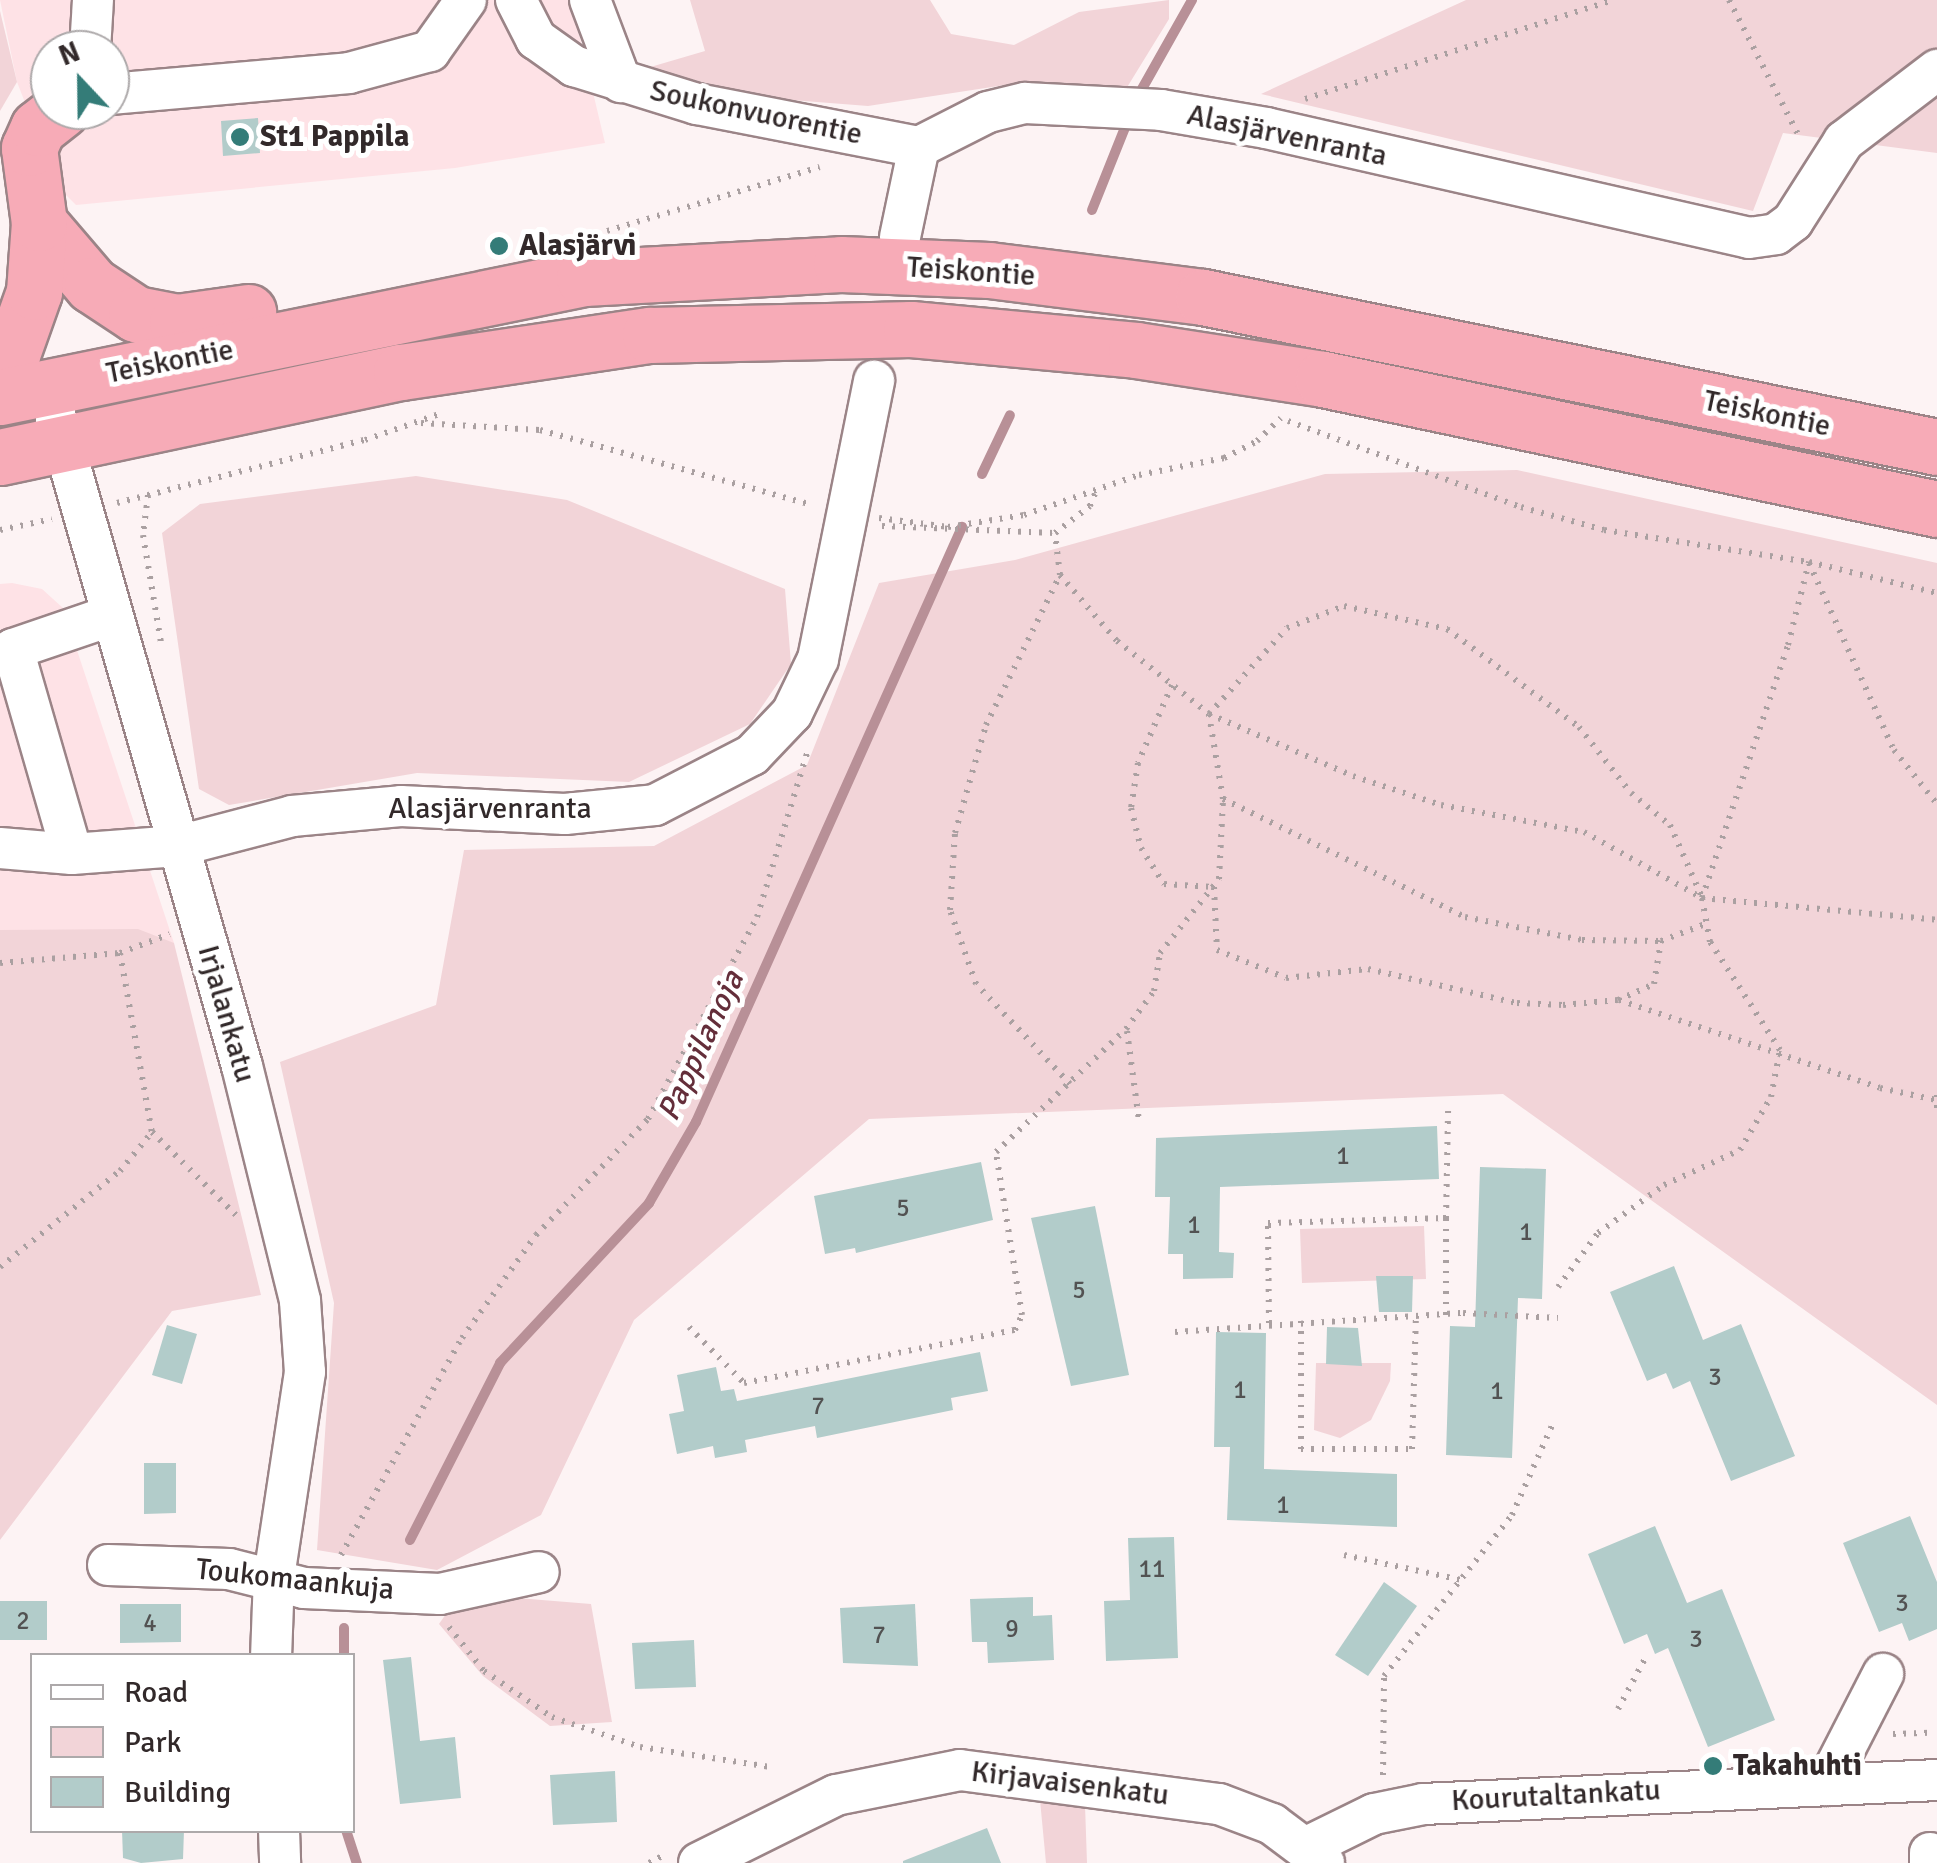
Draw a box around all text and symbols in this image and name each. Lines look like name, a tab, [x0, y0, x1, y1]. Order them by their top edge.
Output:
north arrow	[30, 30, 130, 130]
text: N	[54, 35, 85, 73]
street label: Soukonvuorentie	[647, 73, 865, 153]
street label: Alasjärvenranta	[1184, 97, 1390, 175]
place label: St1 Pappila	[260, 119, 409, 155]
marker: St1 Pappila	[229, 126, 251, 148]
place label: Alasjärvi	[519, 228, 636, 264]
marker: Alasjärvi	[488, 235, 510, 257]
street label: Teiskontie	[905, 250, 1037, 294]
street label: Teiskontie	[103, 332, 237, 392]
street label: Teiskontie	[1700, 383, 1834, 445]
street label: Alasjärvenranta	[388, 791, 592, 827]
street label: Irjalankatu	[189, 941, 263, 1087]
water label: Pappilanoja	[650, 965, 752, 1127]
house number: 1	[1336, 1141, 1350, 1171]
house number: 5	[896, 1193, 910, 1223]
house number: 1	[1187, 1210, 1201, 1240]
house number: 1	[1519, 1217, 1533, 1247]
house number: 5	[1072, 1275, 1086, 1305]
house number: 3	[1708, 1362, 1722, 1392]
house number: 1	[1233, 1375, 1247, 1405]
house number: 1	[1490, 1376, 1504, 1406]
house number: 7	[811, 1391, 825, 1421]
house number: 1	[1276, 1490, 1290, 1520]
street label: Toukomaankuja	[194, 1552, 396, 1608]
house number: 11	[1139, 1554, 1165, 1584]
house number: 3	[1895, 1588, 1909, 1618]
house number: 2	[16, 1606, 30, 1636]
house number: 4	[143, 1608, 157, 1638]
house number: 9	[1005, 1614, 1019, 1644]
house number: 7	[872, 1620, 886, 1650]
house number: 3	[1689, 1624, 1703, 1654]
legend	[30, 1653, 355, 1833]
text: Road	[124, 1674, 188, 1711]
text: Park	[124, 1724, 182, 1761]
place label: Takahuhti	[1733, 1748, 1862, 1784]
street label: Kirjavaisenkatu	[969, 1754, 1171, 1814]
marker: Takahuhti	[1702, 1755, 1724, 1777]
street label: Kourutaltankatu	[1450, 1773, 1662, 1819]
text: Building	[124, 1774, 231, 1811]

